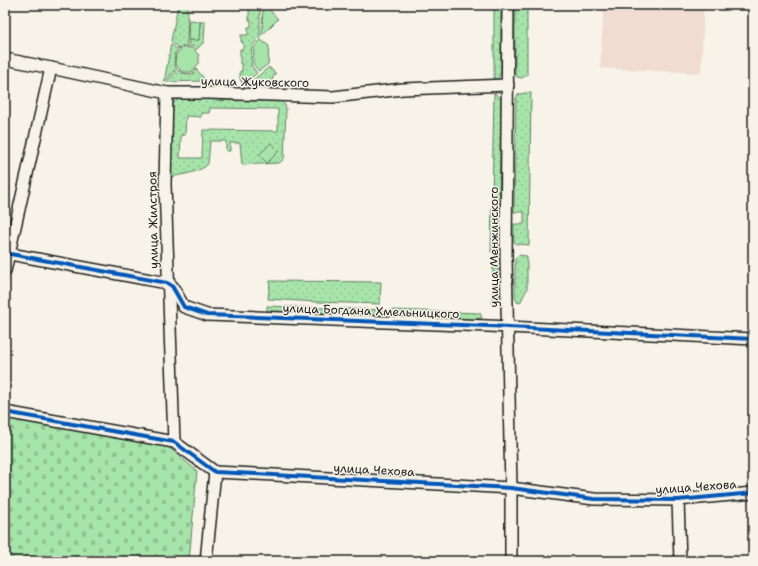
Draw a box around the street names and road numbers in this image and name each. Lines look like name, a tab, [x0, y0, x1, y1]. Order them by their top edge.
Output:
street label: улица Жуковского	[201, 73, 309, 91]
street label: улица Жилстроя	[144, 171, 162, 269]
street label: улица Менжинского	[486, 187, 502, 307]
street label: улица Богдана Хмельницкого	[282, 300, 460, 322]
street label: улица Чехова	[333, 460, 416, 480]
street label: улица Чехова	[655, 476, 738, 498]

